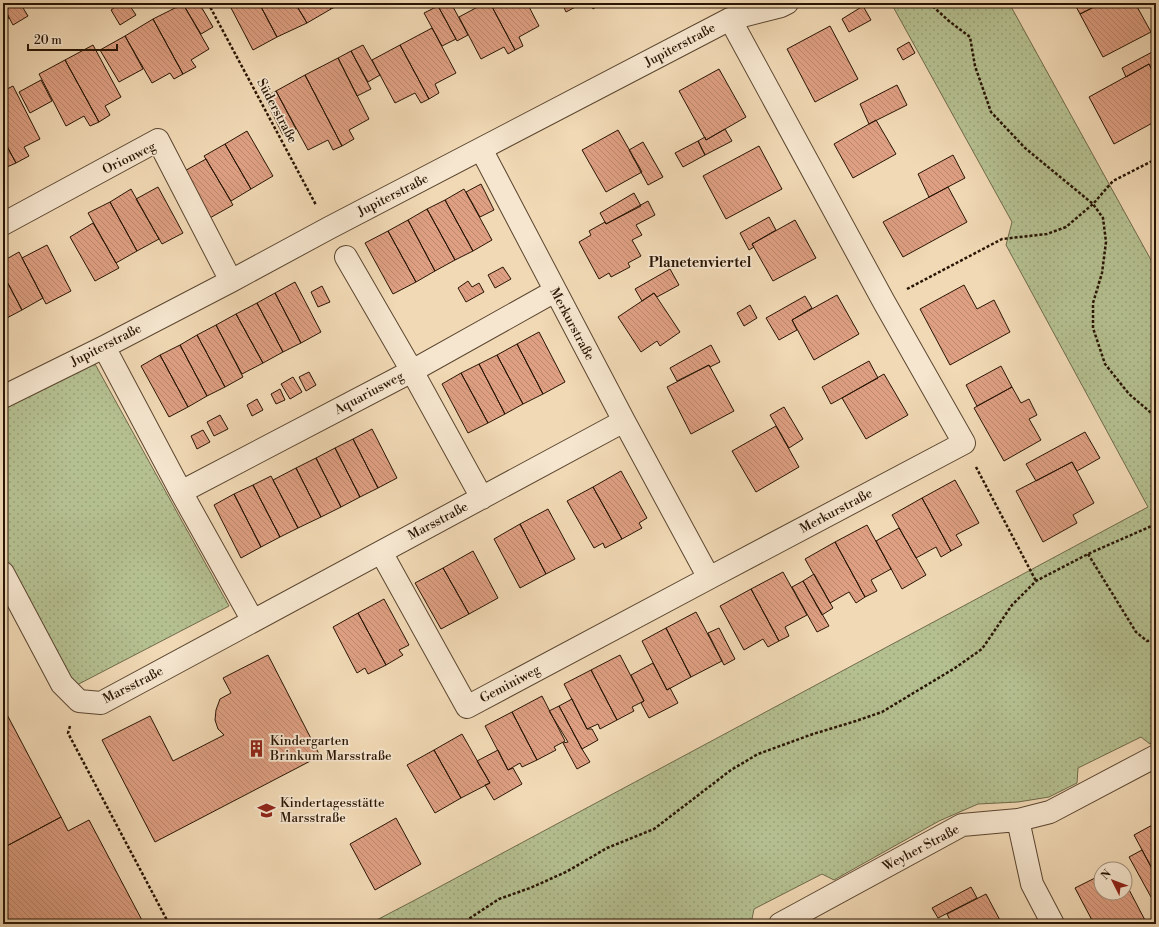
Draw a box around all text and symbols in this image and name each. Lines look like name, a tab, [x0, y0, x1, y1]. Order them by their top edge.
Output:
street label: Jupiterstraße	[641, 19, 718, 71]
scale bar	[28, 26, 117, 52]
text: 20 m	[34, 33, 62, 48]
street label: Süderstraße	[253, 76, 301, 146]
street label: Orionweg	[100, 138, 159, 178]
street label: Jupiterstraße	[354, 170, 432, 220]
district label: Planetenviertel	[649, 254, 752, 272]
street label: Merkurstraße	[546, 285, 598, 364]
street label: Jupiterstraße	[67, 320, 145, 370]
street label: Aquariusweg	[331, 368, 407, 418]
street label: Merkurstraße	[797, 485, 876, 537]
street label: Marsstraße	[405, 498, 471, 544]
street label: Geminiweg	[477, 661, 543, 707]
street label: Marsstraße	[100, 663, 166, 707]
place label: Kindergarten Brinkum Marsstraße	[269, 733, 392, 764]
building icon: Kindergarten Brinkum Marsstraße	[247, 738, 267, 758]
place label: Kindertagesstätte Marsstraße	[280, 795, 385, 826]
school or university icon: Kindertagesstätte Marsstraße	[257, 800, 277, 820]
street label: Weyher Straße	[879, 821, 962, 875]
north arrow	[1093, 861, 1133, 901]
text: N	[1098, 867, 1115, 883]

